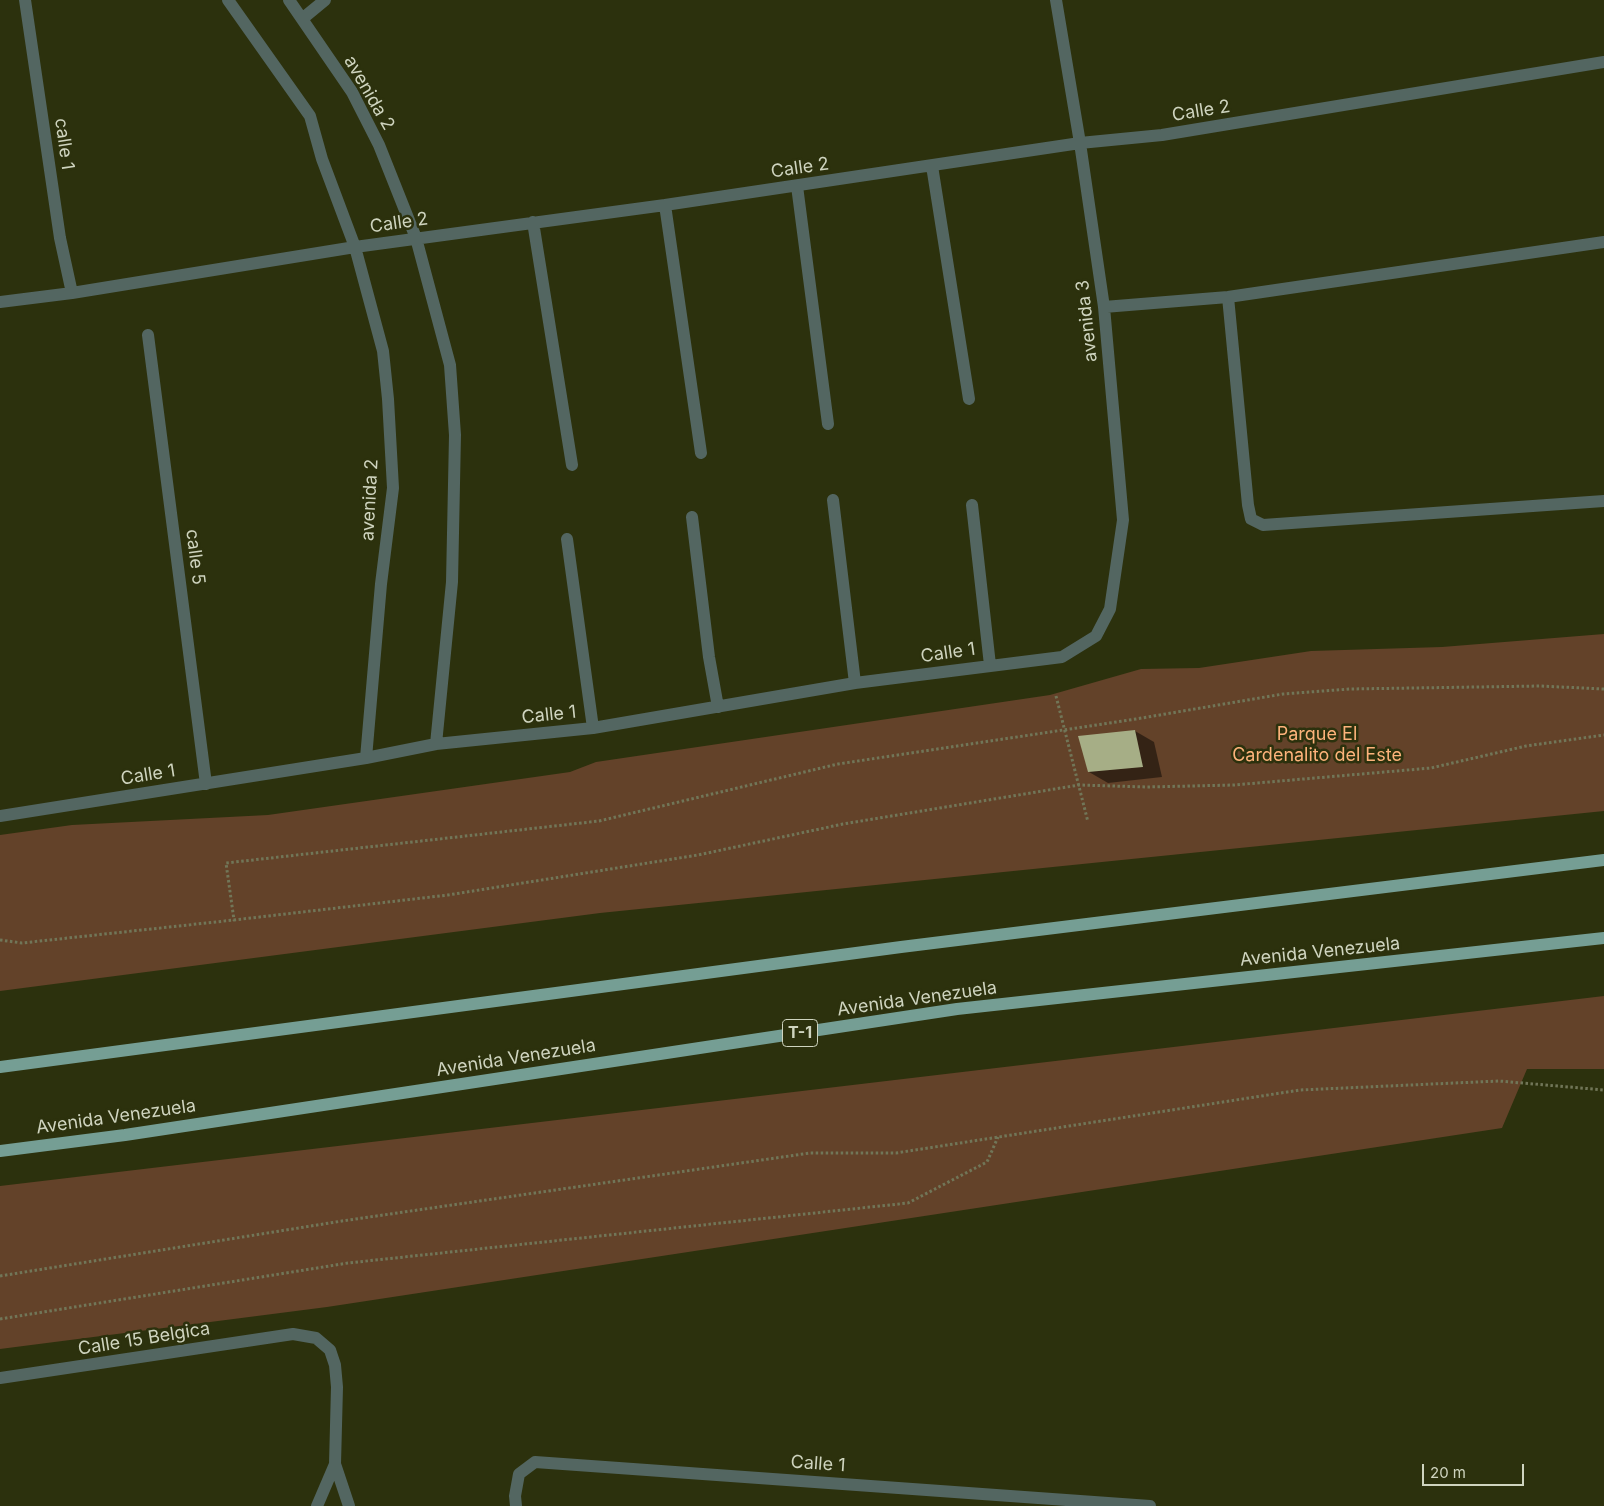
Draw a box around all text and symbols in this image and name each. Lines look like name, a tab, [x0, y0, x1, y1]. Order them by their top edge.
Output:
street label: avenida 2	[339, 52, 399, 134]
street label: Calle 2	[1170, 96, 1232, 126]
street label: calle 1	[50, 117, 78, 171]
street label: Calle 2	[770, 153, 830, 183]
street label: Calle 2	[369, 208, 429, 238]
street label: avenida 3	[1072, 279, 1102, 363]
street label: avenida 2	[357, 458, 383, 542]
street label: calle 5	[181, 528, 209, 586]
street label: Calle 1	[919, 638, 977, 668]
street label: Calle 1	[521, 701, 577, 729]
park label: Parque El Cardenalito del Este	[1232, 724, 1402, 766]
street label: Calle 1	[119, 760, 177, 790]
street label: Avenida Venezuela	[1239, 933, 1401, 971]
street label: Avenida Venezuela	[836, 977, 998, 1021]
road number: T-1	[782, 1020, 818, 1046]
street label: Avenida Venezuela	[435, 1035, 597, 1081]
street label: Avenida Venezuela	[35, 1095, 197, 1139]
street label: Calle 15 Belgica	[76, 1318, 212, 1360]
street label: Calle 1	[790, 1451, 846, 1477]
scale bar	[1424, 1454, 1526, 1486]
text: 20 m	[1430, 1463, 1466, 1482]

